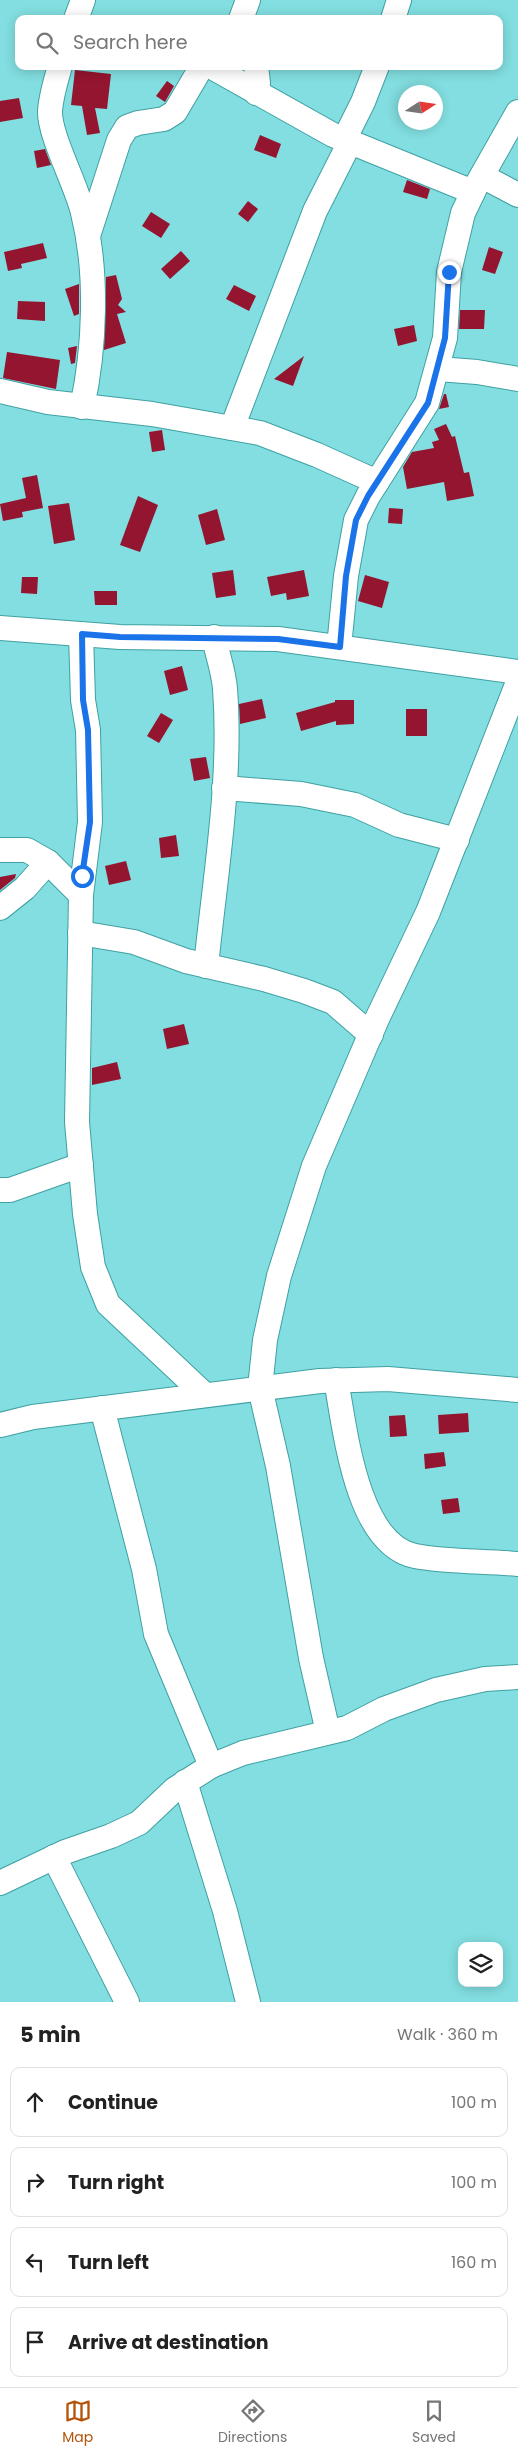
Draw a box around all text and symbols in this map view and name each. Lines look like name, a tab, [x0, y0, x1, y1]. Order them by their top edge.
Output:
search box	[15, 15, 503, 70]
icon: search	[33, 29, 61, 57]
text: Search here	[73, 29, 187, 56]
north arrow	[398, 85, 443, 130]
route end	[438, 261, 461, 284]
route start	[71, 865, 94, 888]
map controls	[458, 1942, 503, 1987]
button: layers	[458, 1942, 503, 1987]
text: 5 min	[20, 2020, 81, 2049]
text: Walk · 360 m	[397, 2023, 498, 2046]
icon: ahead	[21, 2088, 49, 2116]
text: Continue	[68, 2089, 158, 2116]
text: 100 m	[451, 2091, 497, 2114]
icon: right	[21, 2168, 49, 2196]
text: Turn right	[68, 2169, 164, 2196]
text: 100 m	[451, 2171, 497, 2194]
icon: left	[21, 2248, 49, 2276]
text: Turn left	[68, 2249, 149, 2276]
text: 160 m	[451, 2251, 497, 2274]
icon: arrive	[21, 2328, 49, 2356]
text: Arrive at destination	[68, 2329, 269, 2356]
tab: Map	[62, 2397, 93, 2448]
tab: Directions	[218, 2397, 287, 2448]
tab: Saved	[412, 2397, 456, 2448]

